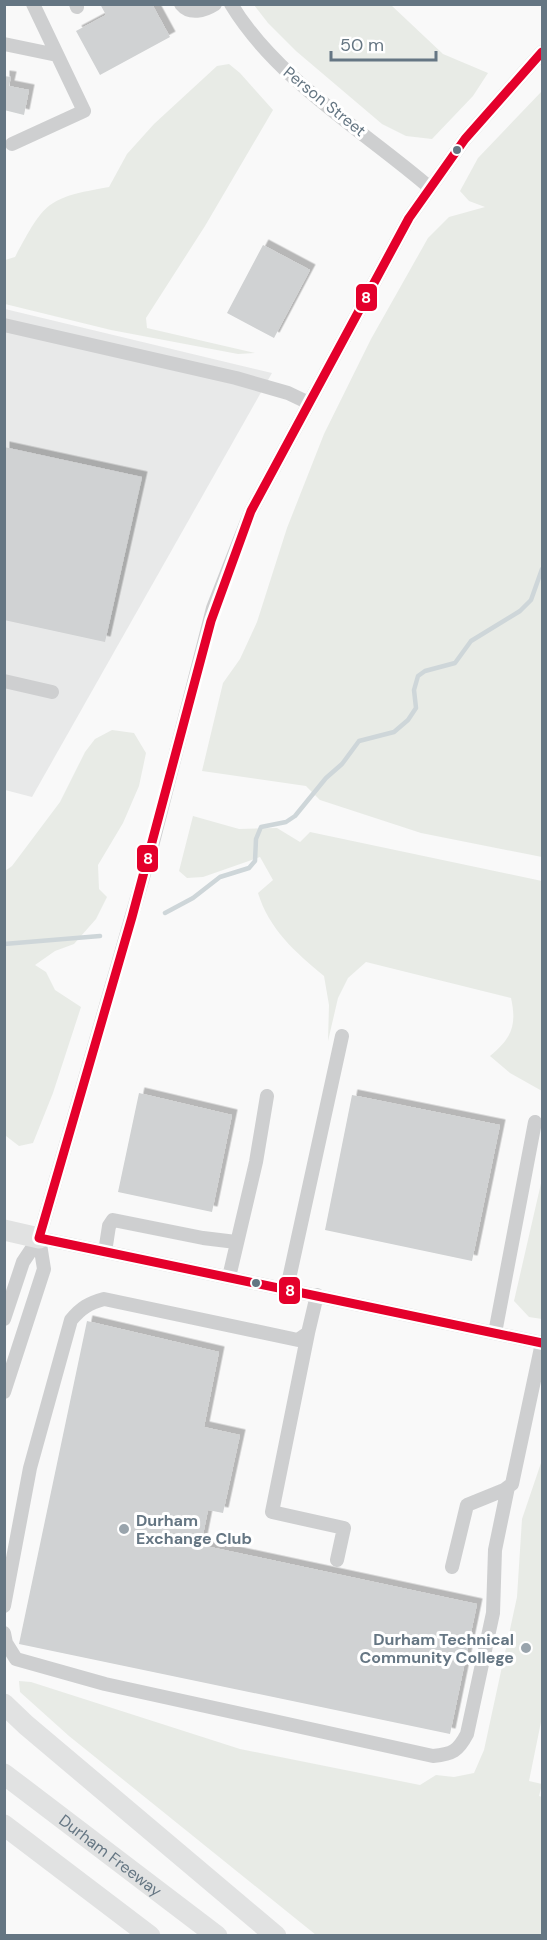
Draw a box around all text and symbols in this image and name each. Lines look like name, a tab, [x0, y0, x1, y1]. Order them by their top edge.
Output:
scale bar	[331, 24, 436, 62]
text: 50 m	[340, 33, 384, 57]
street label: Person Street	[279, 62, 370, 141]
unlabelled marker	[451, 144, 463, 156]
line badge: 8	[355, 283, 378, 312]
text: 8	[361, 287, 371, 308]
line badge: 8	[136, 844, 159, 873]
text: 8	[143, 848, 153, 869]
line badge: 8	[278, 1276, 301, 1305]
unlabelled marker	[250, 1277, 262, 1289]
text: 8	[285, 1280, 295, 1301]
place label: Durham Exchange Club	[136, 1510, 252, 1549]
marker: Durham Exchange Club	[117, 1522, 131, 1536]
place label: Durham Technical Community College	[359, 1629, 514, 1668]
marker: Durham Technical Community College	[519, 1641, 533, 1655]
street label: Durham Freeway	[55, 1810, 166, 1901]

